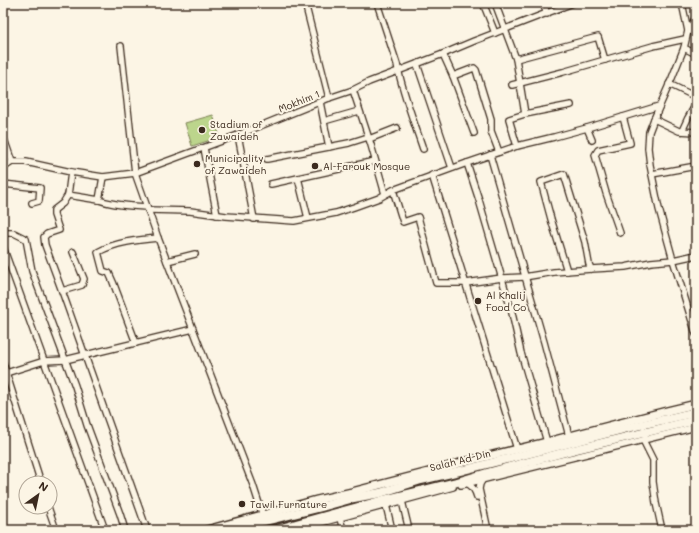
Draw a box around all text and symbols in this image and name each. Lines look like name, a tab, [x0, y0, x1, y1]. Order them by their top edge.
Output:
street label: Mokhim 1	[276, 86, 322, 116]
place label: Stadium of Zawaideh	[210, 117, 263, 143]
marker: Stadium of Zawaideh	[197, 125, 207, 135]
place label: Municipality of Zawaideh	[205, 151, 267, 177]
marker: Municipality of Zawaideh	[192, 159, 202, 169]
place label: Al-Farouk Mosque	[323, 159, 410, 173]
marker: Al-Farouk Mosque	[310, 161, 320, 171]
place label: Al Khalij Food Co	[486, 288, 526, 314]
marker: Al Khalij Food Co	[473, 296, 483, 306]
street label: Salah Ad-Din	[428, 446, 492, 474]
north arrow	[18, 475, 58, 515]
text: N	[36, 478, 51, 495]
place label: Tawil Furnature	[250, 497, 327, 511]
marker: Tawil Furnature	[237, 499, 247, 509]

